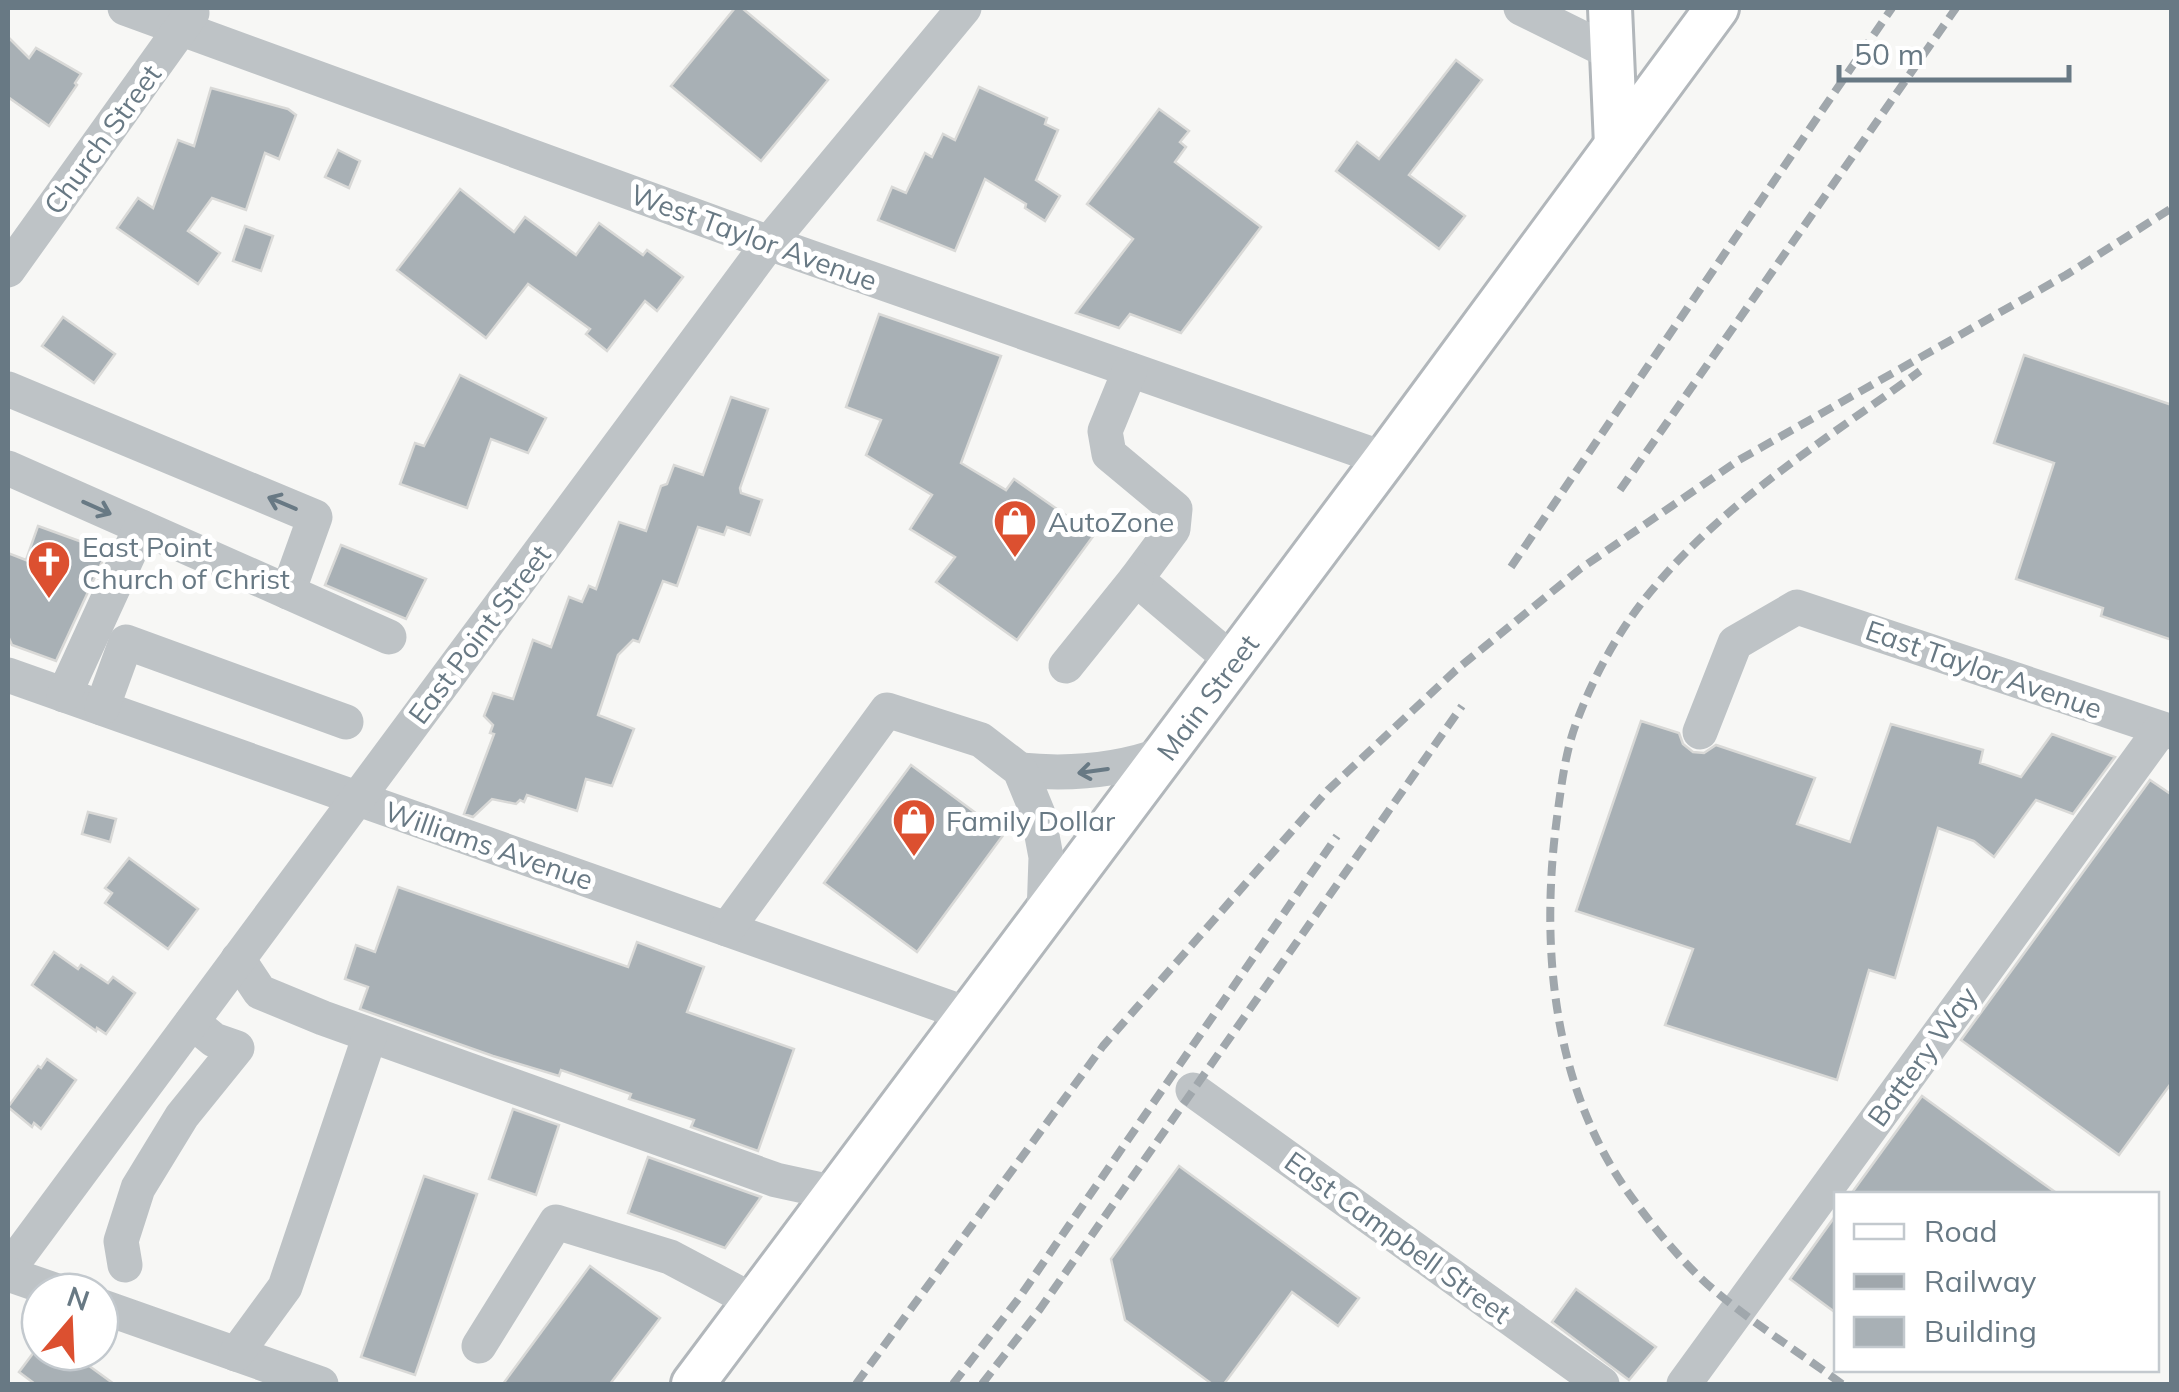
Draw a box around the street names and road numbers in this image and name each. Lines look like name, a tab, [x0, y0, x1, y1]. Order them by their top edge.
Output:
street label: Church Street	[36, 57, 168, 221]
street label: West Taylor Avenue	[626, 176, 882, 298]
street label: East Point Street	[400, 537, 558, 730]
street label: East Taylor Avenue	[1861, 612, 2107, 726]
street label: Main Street	[1148, 627, 1266, 767]
street label: Williams Avenue	[380, 793, 598, 897]
street label: Battery Way	[1860, 979, 1985, 1133]
street label: East Campbell Street	[1278, 1143, 1518, 1331]

